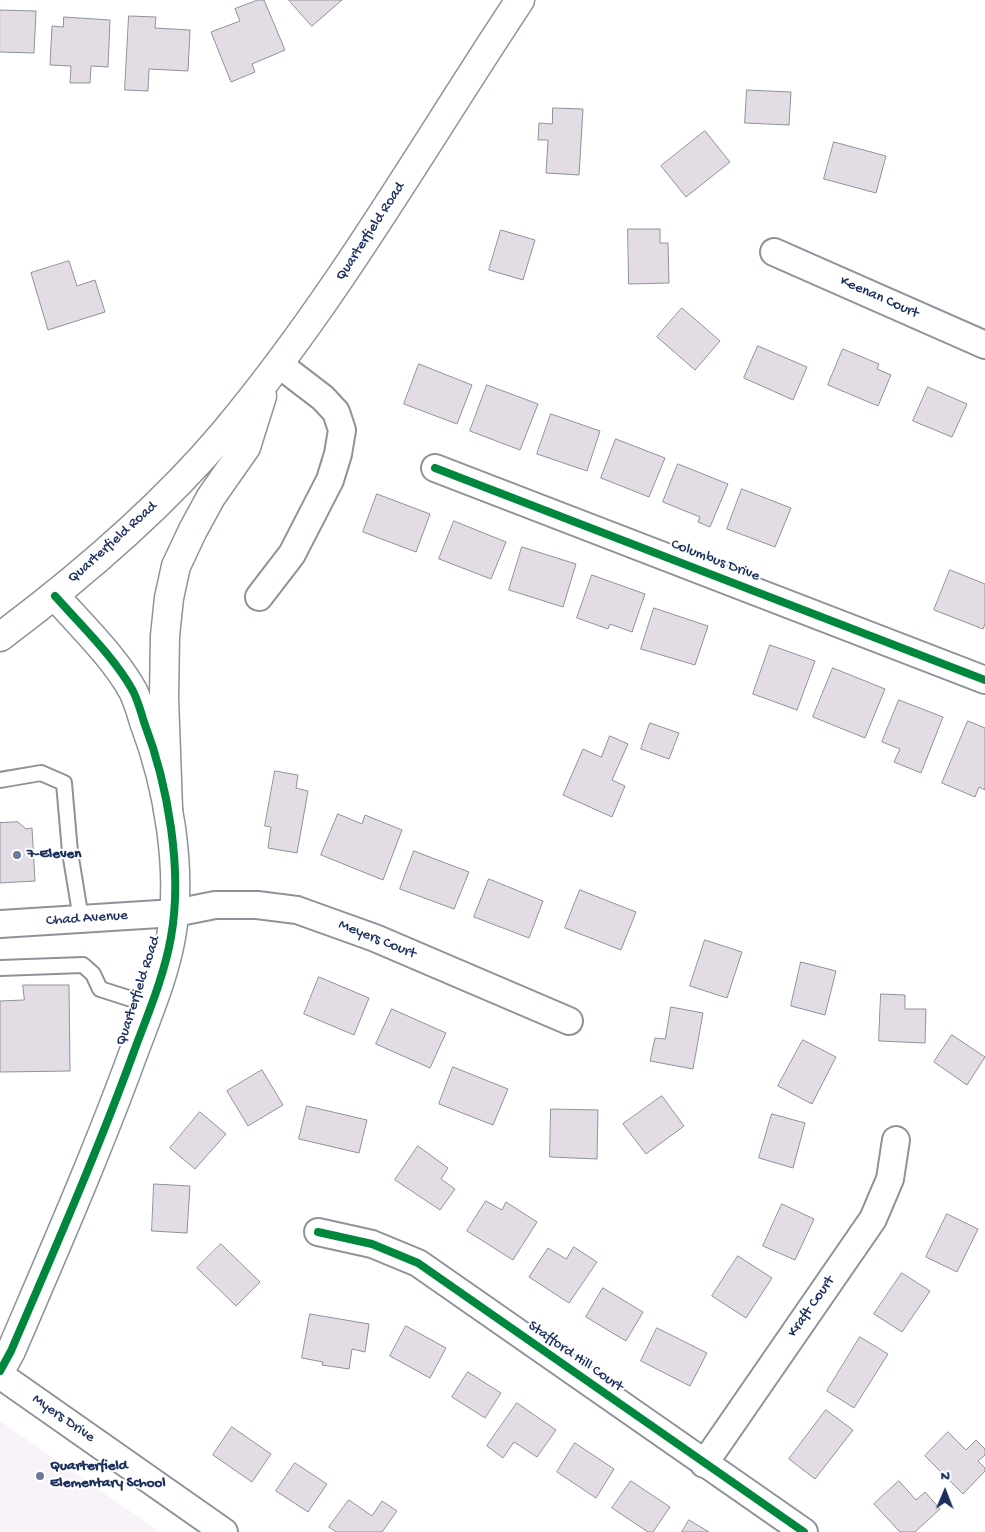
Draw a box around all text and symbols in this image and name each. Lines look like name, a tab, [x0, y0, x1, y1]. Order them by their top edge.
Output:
street label: Quarterfield Road	[332, 179, 410, 285]
street label: Keenan Court	[837, 273, 921, 323]
street label: Quarterfield Road	[65, 498, 161, 588]
street label: Columbus Drive	[668, 536, 762, 586]
place label: 7-Eleven	[27, 846, 81, 864]
marker: 7-Eleven	[11, 849, 23, 861]
street label: Chad Avenue	[45, 907, 129, 931]
street label: Meyers Court	[336, 916, 418, 964]
street label: Quarterfield Road	[113, 934, 165, 1048]
street label: Kraft Court	[784, 1273, 840, 1341]
street label: Stafford Hill Court	[524, 1317, 626, 1397]
street label: Myers Drive	[28, 1391, 98, 1447]
place label: Quarterfield Elementary School	[50, 1458, 166, 1493]
north arrow	[920, 1467, 970, 1517]
text: N	[941, 1468, 950, 1485]
marker: Quarterfield Elementary School	[34, 1470, 46, 1482]

